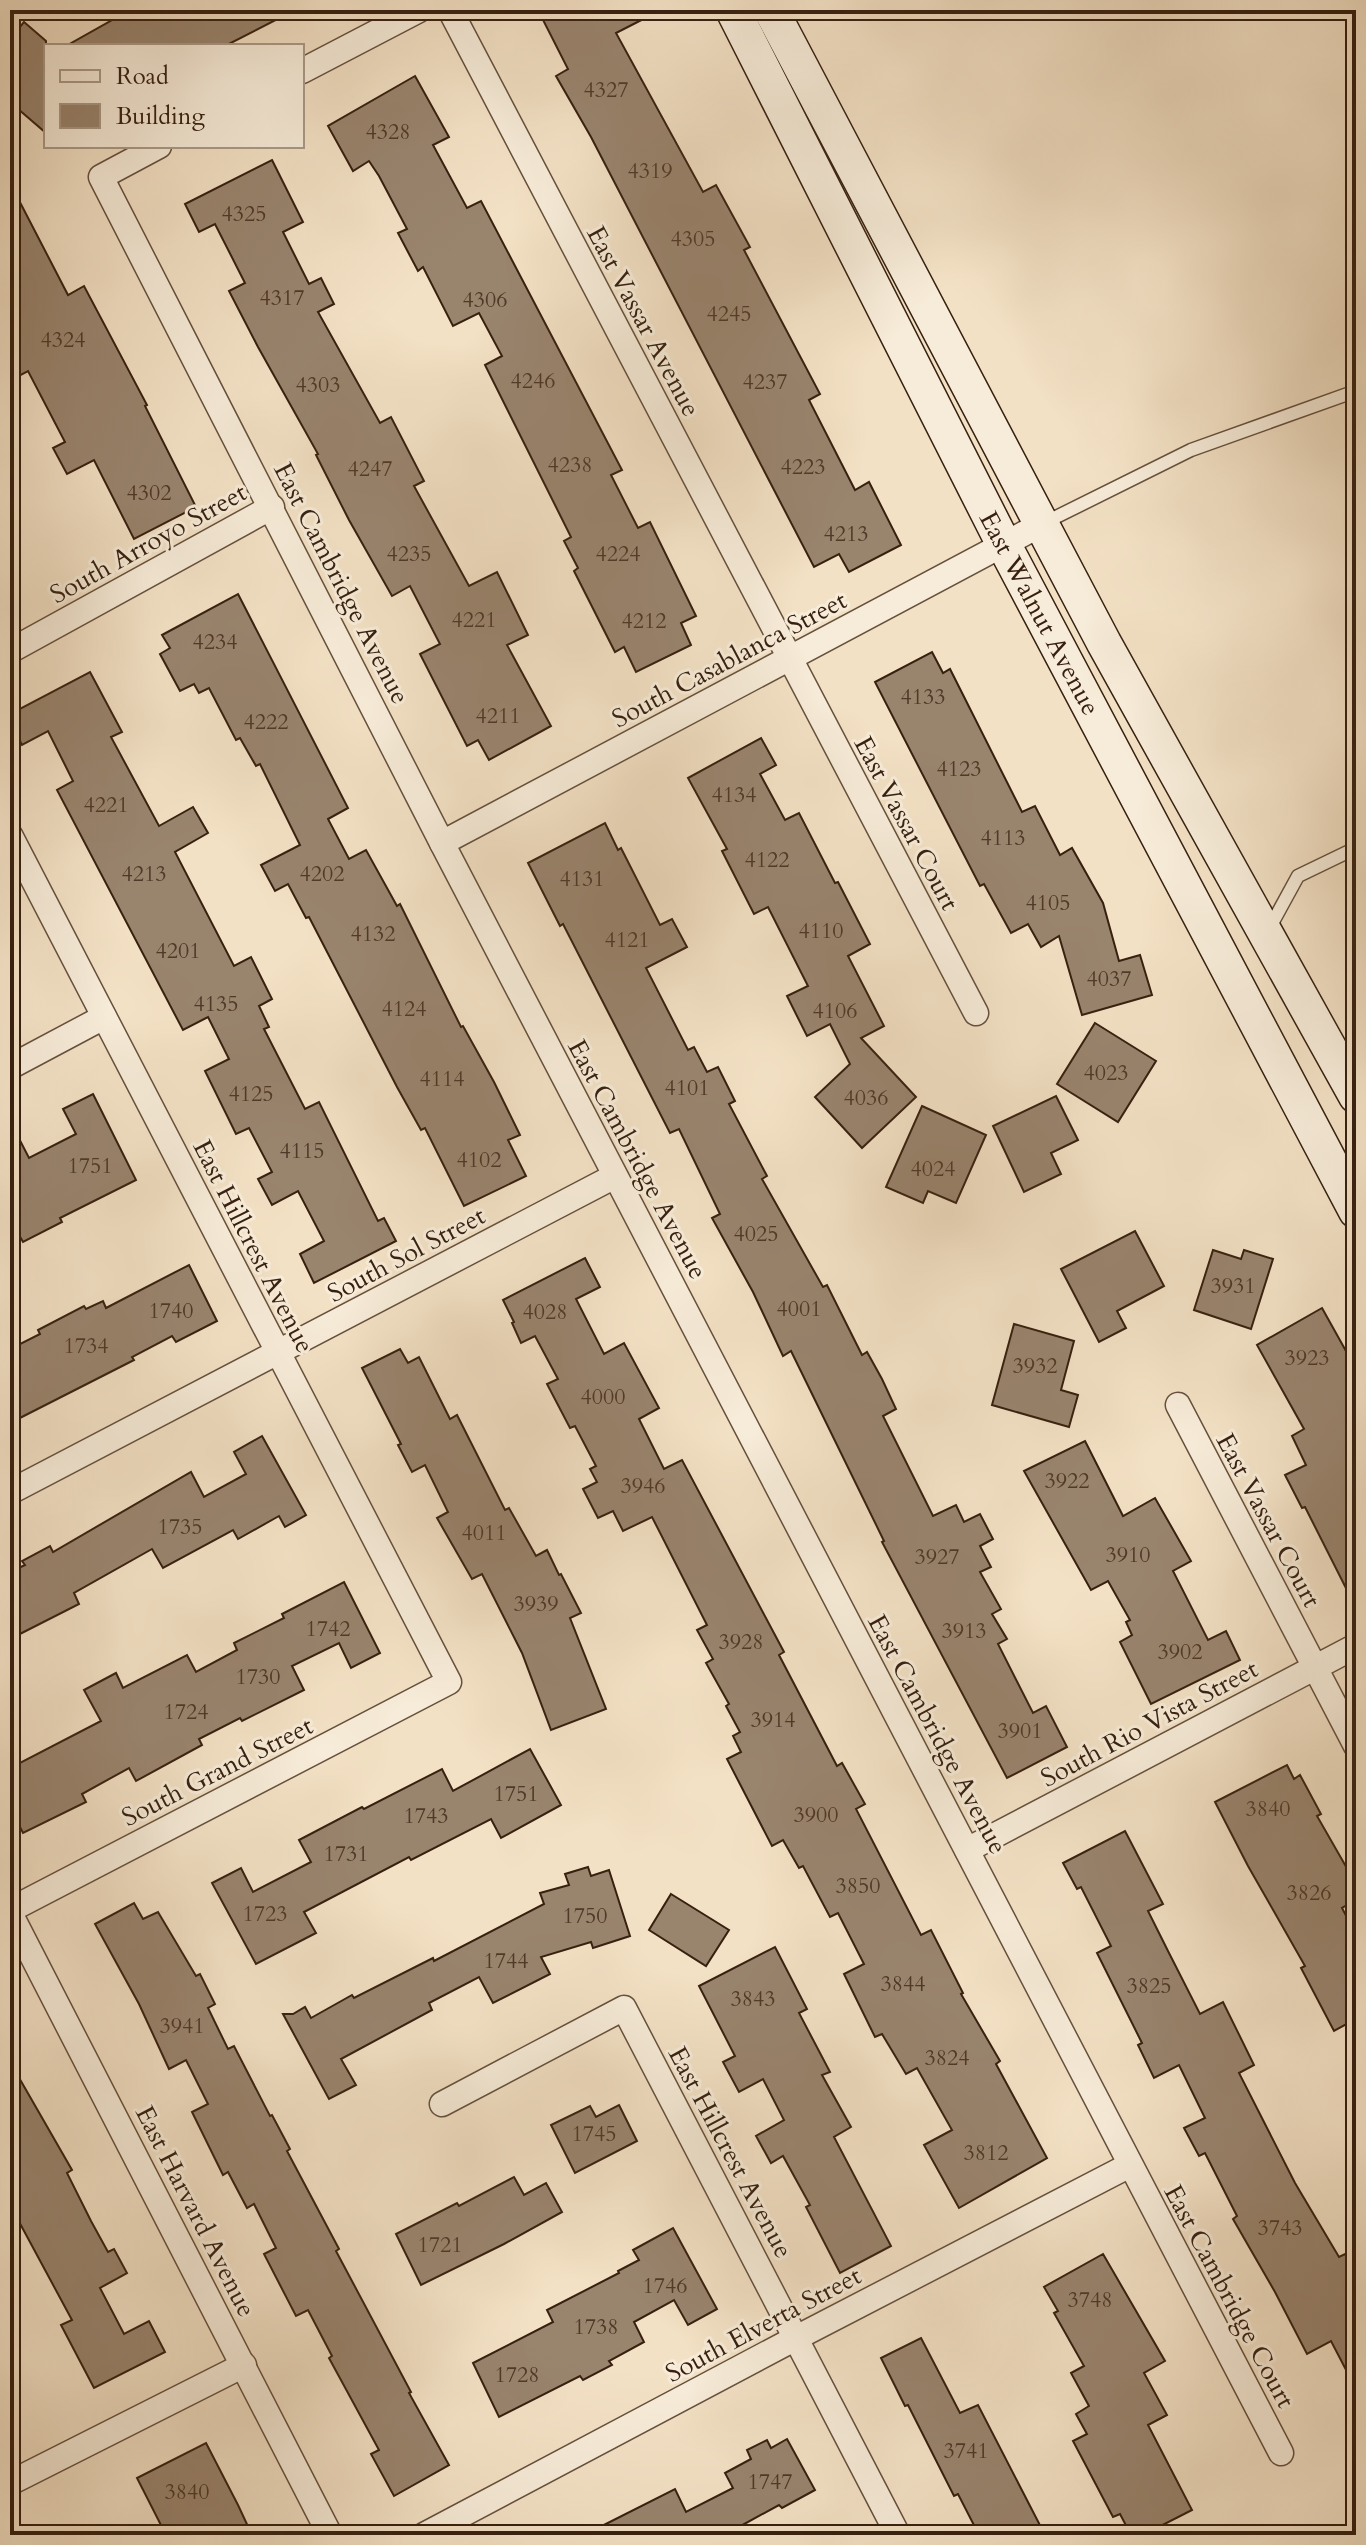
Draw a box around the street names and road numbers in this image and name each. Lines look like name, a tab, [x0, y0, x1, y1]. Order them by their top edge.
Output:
street label: East Vassar Avenue	[579, 220, 709, 423]
street label: East Cambridge Avenue	[265, 457, 418, 710]
street label: South Arroyo Street	[44, 475, 253, 612]
street label: East Walnut Avenue	[971, 505, 1108, 721]
street label: South Casablanca Street	[606, 583, 853, 736]
street label: East Vassar Court	[846, 730, 967, 916]
street label: East Cambridge Avenue	[560, 1033, 716, 1285]
street label: East Hillcrest Avenue	[185, 1134, 322, 1359]
street label: South Sol Street	[321, 1198, 491, 1311]
street label: East Vassar Court	[1208, 1427, 1329, 1613]
street label: East Cambridge Avenue	[860, 1608, 1016, 1860]
street label: South Rio Vista Street	[1034, 1651, 1264, 1796]
street label: South Grand Street	[116, 1708, 319, 1835]
street label: East Hillcrest Avenue	[660, 2040, 801, 2264]
street label: East Harvard Avenue	[127, 2100, 264, 2323]
street label: East Cambridge Court	[1156, 2178, 1303, 2414]
street label: South Elverta Street	[659, 2258, 867, 2391]

